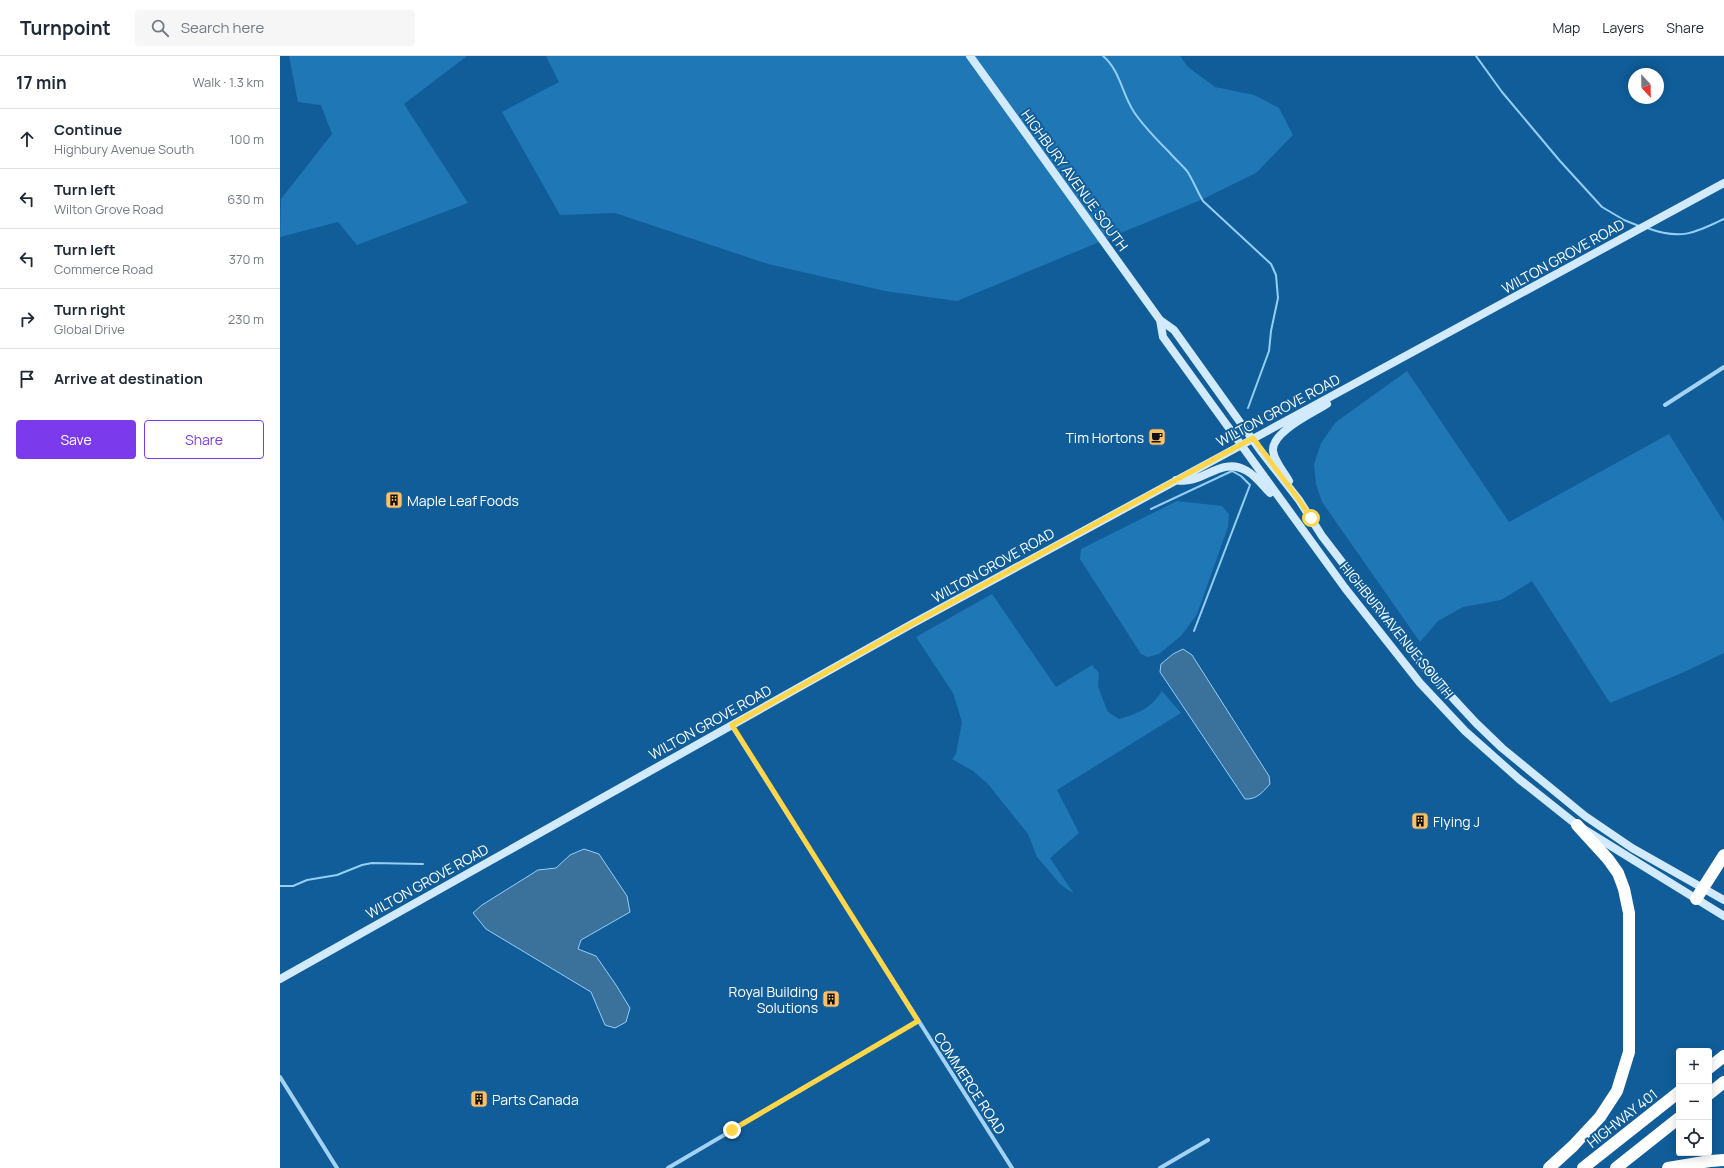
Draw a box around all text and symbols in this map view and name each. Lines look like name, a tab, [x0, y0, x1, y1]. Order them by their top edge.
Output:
search box	[135, 10, 415, 46]
text: Turnpoint	[20, 15, 111, 41]
icon: search	[149, 17, 171, 39]
text: Search here	[181, 17, 264, 38]
text: Map	[1552, 18, 1580, 37]
text: Layers	[1602, 18, 1644, 37]
text: Share	[1666, 18, 1704, 37]
north arrow	[1628, 68, 1664, 104]
text: 17 min	[16, 71, 67, 94]
text: Walk · 1.3 km	[192, 73, 264, 91]
street label: HIGHBURY AVENUE SOUTH	[1017, 105, 1133, 255]
text: Continue	[54, 119, 122, 140]
icon: ahead	[16, 128, 38, 150]
text: 100 m	[229, 130, 264, 148]
text: Highbury Avenue South	[54, 140, 194, 158]
text: Turn left	[54, 179, 116, 200]
icon: left	[16, 188, 38, 210]
text: 630 m	[227, 190, 264, 208]
text: Wilton Grove Road	[54, 200, 163, 218]
street label: WILTON GROVE ROAD	[1498, 214, 1628, 298]
text: Turn left	[54, 239, 116, 260]
icon: left	[16, 248, 38, 270]
text: 370 m	[229, 250, 264, 268]
text: Commerce Road	[54, 260, 153, 278]
text: Turn right	[54, 299, 125, 320]
icon: right	[16, 308, 38, 330]
text: 230 m	[228, 310, 264, 328]
text: Global Drive	[54, 320, 125, 338]
icon: arrive	[16, 368, 38, 390]
text: Arrive at destination	[54, 368, 203, 389]
street label: WILTON GROVE ROAD	[1213, 369, 1343, 451]
button: Save	[16, 420, 136, 459]
button: Share	[144, 420, 264, 459]
cafe icon: Tim Hortons	[1147, 427, 1167, 447]
place label: Tim Hortons	[1066, 428, 1144, 447]
building icon: Maple Leaf Foods	[384, 490, 404, 510]
place label: Maple Leaf Foods	[407, 491, 519, 510]
route start	[1302, 509, 1320, 527]
street label: WILTON GROVE ROAD	[928, 523, 1058, 607]
street label: HIGHBURY AVENUE SOUTH	[1336, 558, 1458, 702]
street label: WILTON GROVE ROAD	[645, 680, 775, 764]
building icon: Flying J	[1410, 811, 1430, 831]
place label: Flying J	[1433, 812, 1480, 831]
street label: WILTON GROVE ROAD	[362, 839, 492, 923]
place label: Royal Building Solutions	[729, 982, 818, 1017]
building icon: Royal Building Solutions	[821, 989, 841, 1009]
street label: COMMERCE ROAD	[930, 1028, 1010, 1138]
map controls	[1676, 1048, 1712, 1156]
button: +	[1676, 1048, 1712, 1084]
street label: HIGHWAY 401	[1583, 1084, 1661, 1152]
button: −	[1676, 1084, 1712, 1120]
building icon: Parts Canada	[469, 1089, 489, 1109]
place label: Parts Canada	[492, 1090, 579, 1109]
button: locate	[1676, 1120, 1712, 1156]
route end	[723, 1121, 741, 1139]

